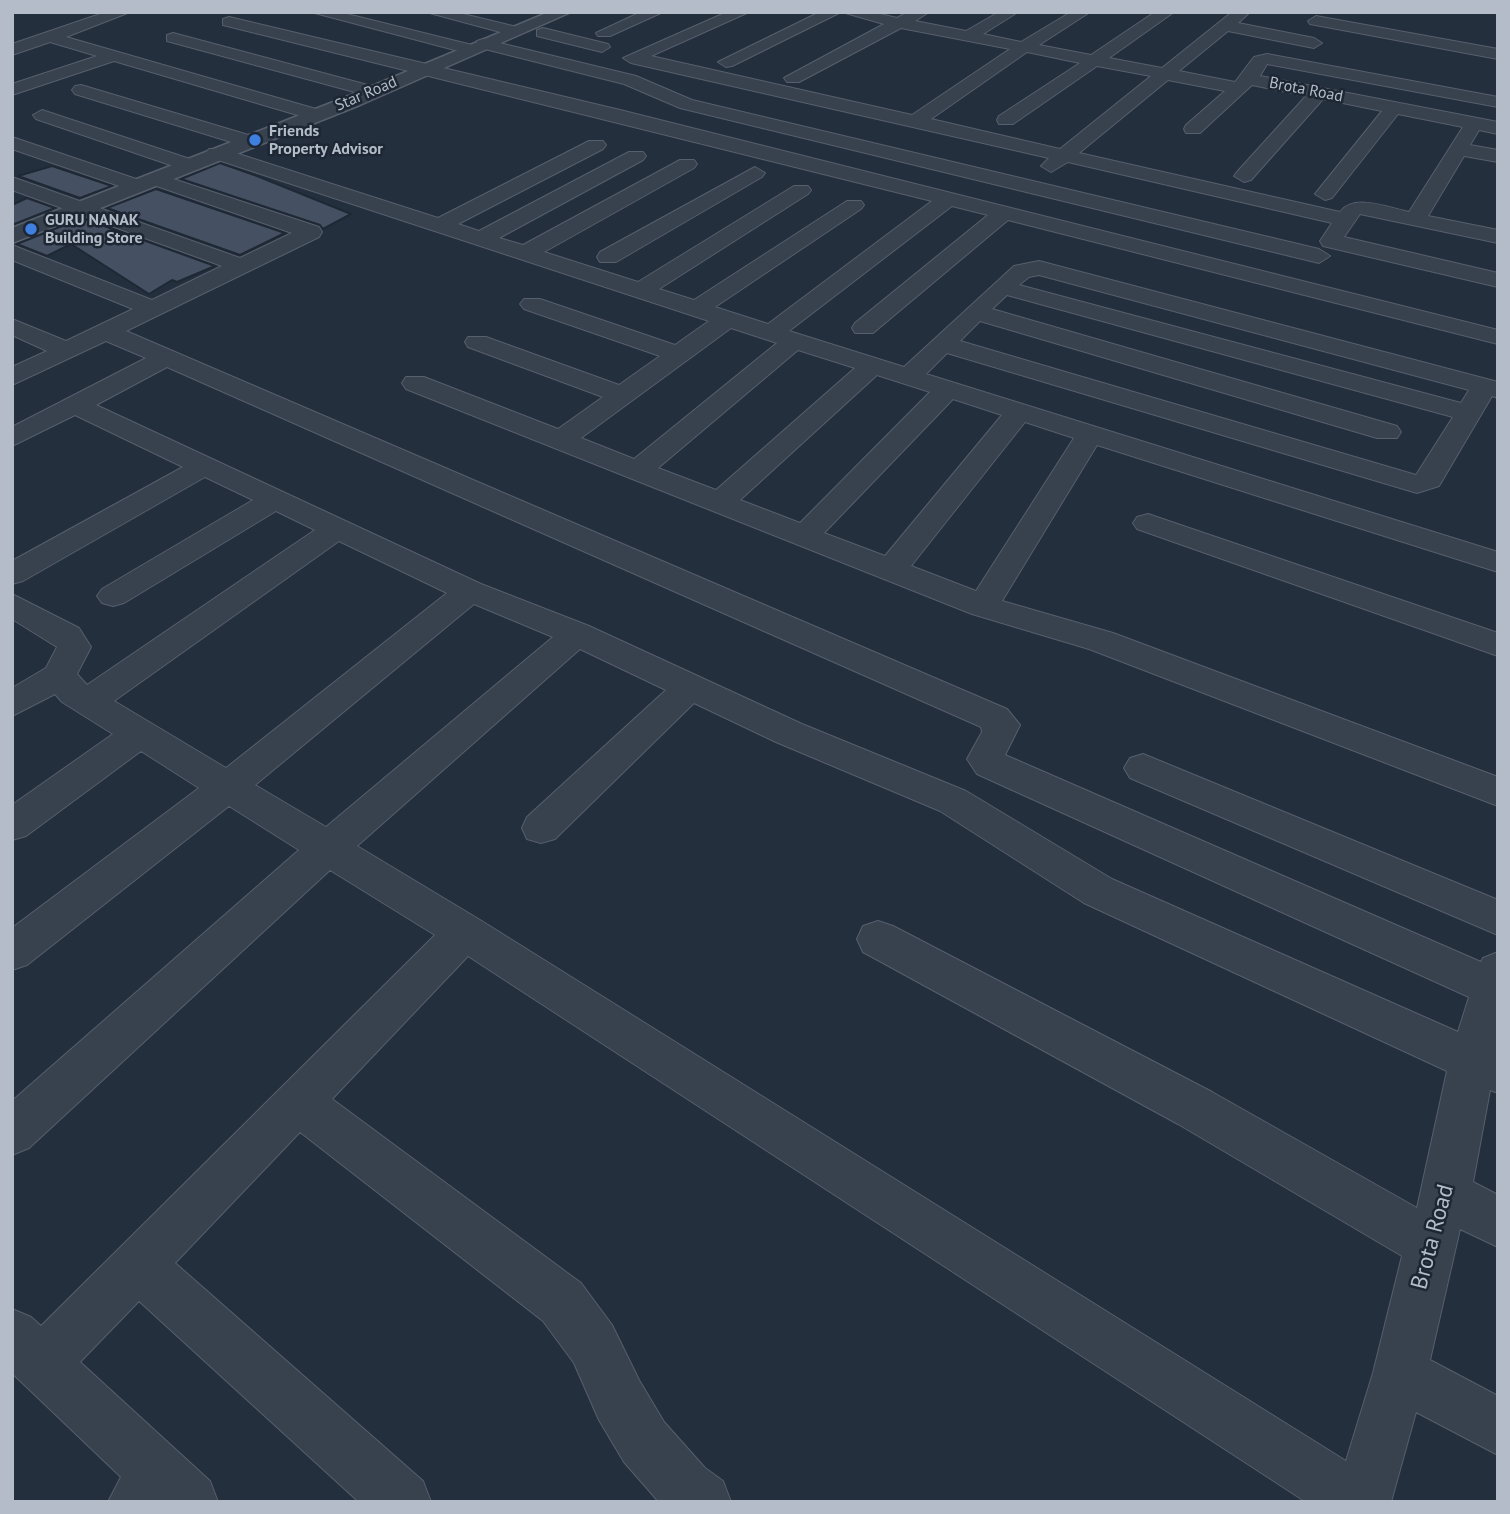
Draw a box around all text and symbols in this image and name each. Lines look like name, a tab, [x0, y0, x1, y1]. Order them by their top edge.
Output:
street label: Star Road	[332, 72, 400, 116]
street label: Brota Road	[1267, 73, 1345, 107]
place label: Friends Property Advisor	[269, 121, 383, 159]
marker: Friends Property Advisor	[247, 132, 263, 148]
place label: GURU NANAK Building Store	[45, 210, 143, 248]
marker: GURU NANAK Building Store	[23, 221, 39, 237]
street label: Brota Road	[1406, 1181, 1460, 1293]

